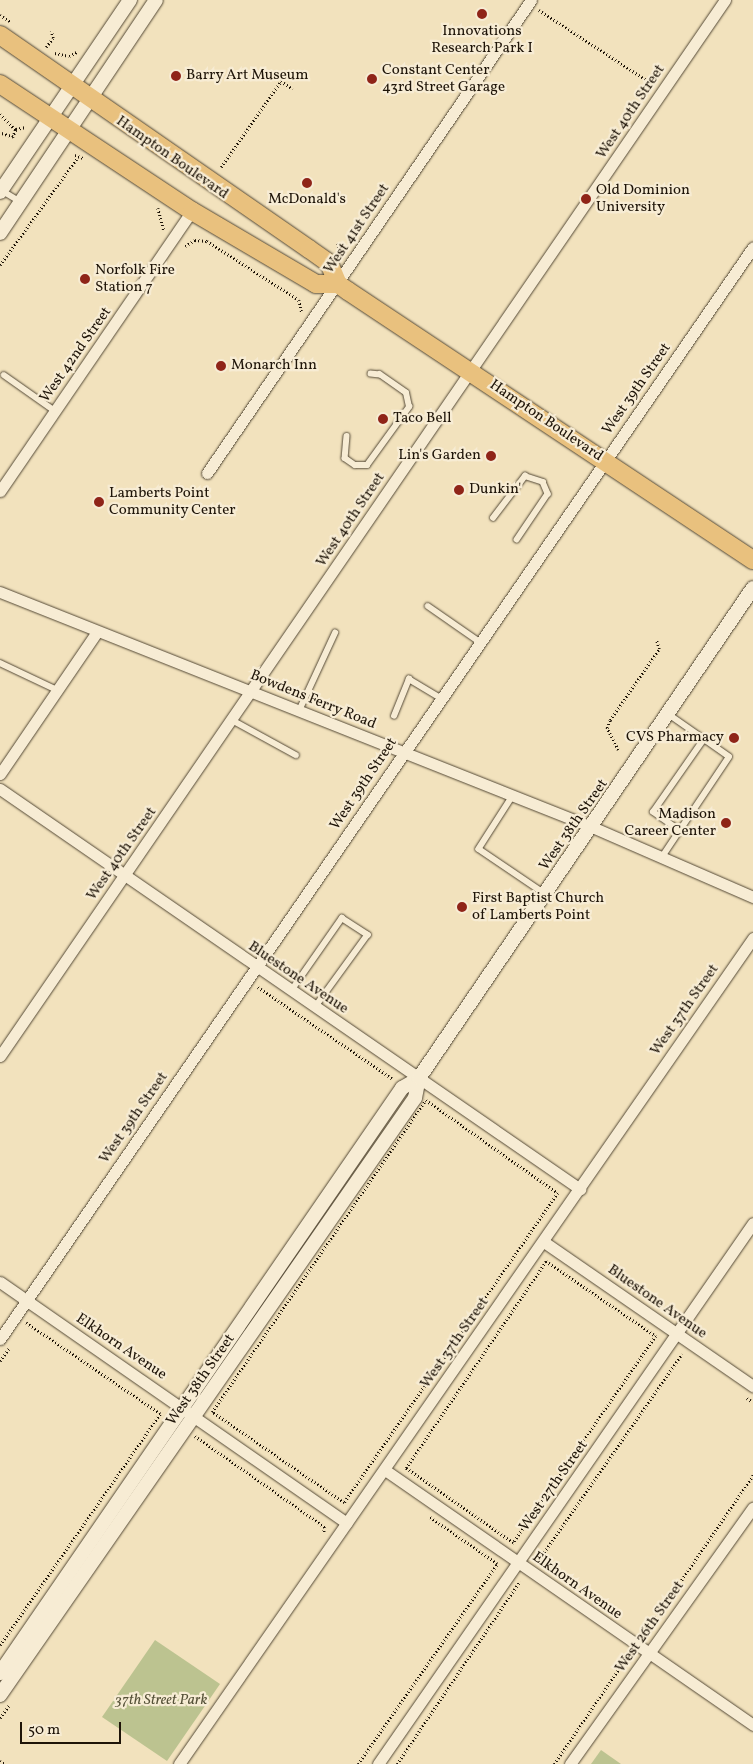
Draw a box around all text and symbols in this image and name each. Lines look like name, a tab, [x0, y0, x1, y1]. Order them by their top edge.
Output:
marker: Innovations Research Park I	[476, 8, 488, 20]
place label: Innovations Research Park I	[431, 22, 533, 57]
place label: Constant Center 43rd Street Garage	[382, 61, 505, 96]
street label: West 40th Street	[593, 61, 669, 163]
place label: Barry Art Museum	[186, 67, 309, 85]
marker: Barry Art Museum	[170, 70, 182, 82]
marker: Constant Center 43rd Street Garage	[366, 73, 378, 85]
street label: Hampton Boulevard	[112, 112, 232, 204]
marker: McDonald's	[301, 177, 313, 189]
street label: West 41st Street	[320, 181, 394, 277]
place label: Old Dominion University	[596, 181, 690, 216]
place label: McDonald's	[268, 191, 346, 209]
marker: Old Dominion University	[580, 193, 592, 205]
place label: Norfolk Fire Station 7	[95, 261, 175, 296]
marker: Norfolk Fire Station 7	[79, 273, 91, 285]
street label: West 42nd Street	[36, 304, 116, 406]
street label: West 39th Street	[599, 340, 675, 438]
place label: Monarch Inn	[231, 357, 317, 375]
marker: Monarch Inn	[215, 360, 227, 372]
street label: Hampton Boulevard	[486, 376, 606, 466]
place label: Taco Bell	[393, 410, 451, 428]
marker: Taco Bell	[377, 413, 389, 425]
place label: Lin's Garden	[398, 447, 481, 465]
marker: Lin's Garden	[485, 450, 497, 462]
street label: West 40th Street	[313, 469, 389, 571]
place label: Dunkin'	[469, 481, 521, 499]
place label: Lamberts Point Community Center	[109, 484, 236, 519]
marker: Dunkin'	[453, 484, 465, 496]
marker: Lamberts Point Community Center	[93, 496, 105, 508]
street label: Bowdens Ferry Road	[247, 666, 379, 734]
place label: CVS Pharmacy	[626, 729, 724, 747]
marker: CVS Pharmacy	[728, 732, 740, 744]
street label: West 39th Street	[327, 734, 401, 834]
street label: West 38th Street	[536, 776, 612, 874]
street label: West 40th Street	[83, 804, 161, 904]
place label: Madison Career Center	[625, 805, 716, 840]
marker: Madison Career Center	[720, 817, 732, 829]
place label: First Baptist Church of Lamberts Point	[472, 889, 604, 924]
marker: First Baptist Church of Lamberts Point	[456, 901, 468, 913]
street label: Bluestone Avenue	[244, 938, 352, 1018]
street label: West 37th Street	[647, 961, 723, 1059]
street label: West 39th Street	[96, 1069, 172, 1167]
street label: Bluestone Avenue	[604, 1261, 710, 1343]
street label: West 37th Street	[417, 1294, 493, 1392]
street label: Elkhorn Avenue	[72, 1310, 170, 1384]
street label: West 38th Street	[163, 1331, 239, 1429]
street label: West 27th Street	[516, 1437, 592, 1535]
street label: Elkhorn Avenue	[528, 1548, 626, 1624]
street label: West 26th Street	[612, 1578, 688, 1676]
park label: 37th Street Park	[115, 1692, 207, 1710]
scale bar	[22, 1712, 124, 1744]
text: 50 m	[28, 1720, 60, 1741]

